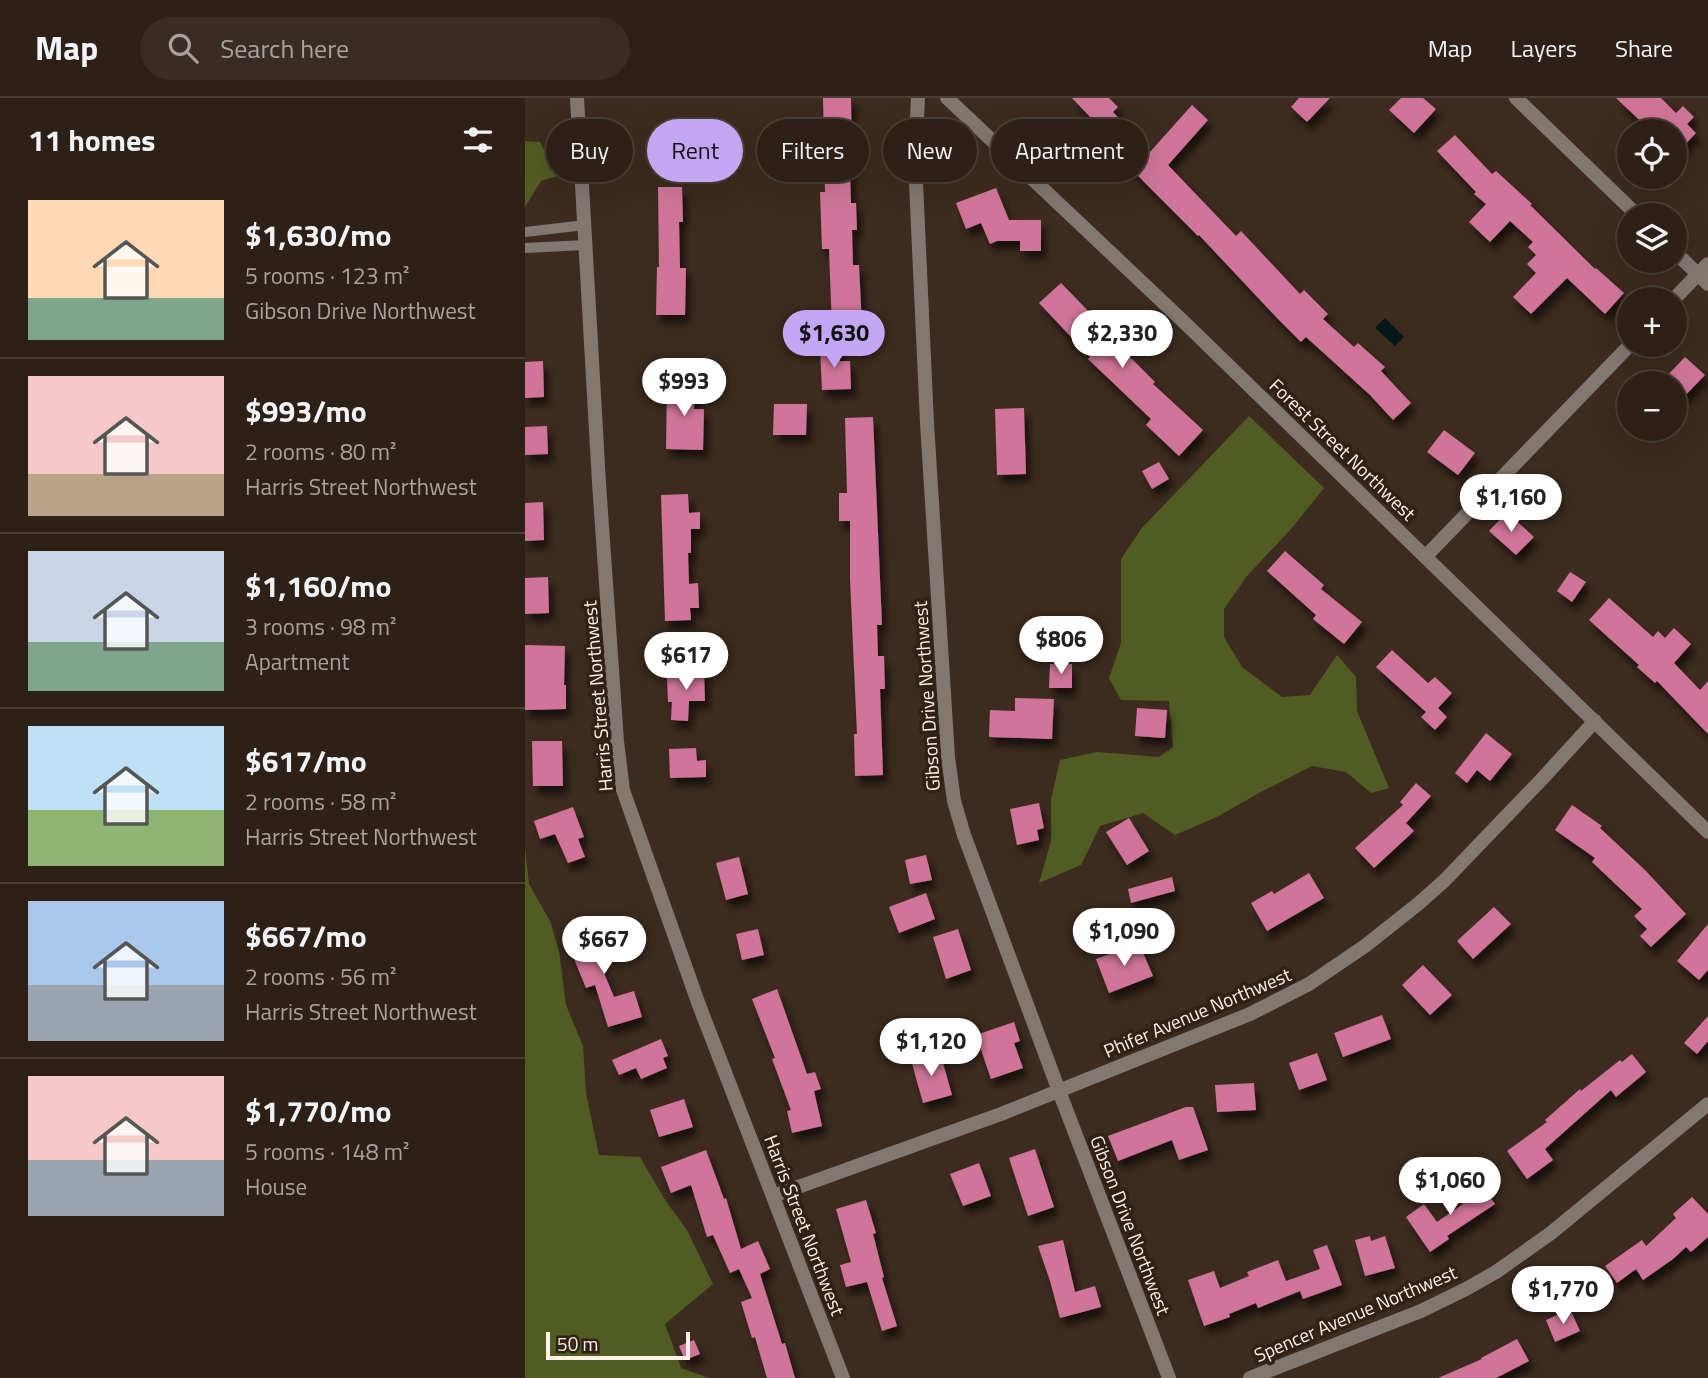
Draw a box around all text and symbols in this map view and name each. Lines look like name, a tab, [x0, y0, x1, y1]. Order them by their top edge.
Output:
search box	[140, 17, 630, 80]
text: Map	[35, 23, 98, 73]
icon: search	[164, 29, 202, 67]
text: Search here	[220, 29, 349, 68]
text: Map	[1428, 30, 1473, 66]
text: Layers	[1511, 30, 1577, 66]
text: Share	[1615, 30, 1673, 66]
text: 11 homes	[28, 117, 155, 163]
chip: Buy	[546, 119, 633, 182]
chip: Rent	[647, 119, 743, 182]
chip: Filters	[757, 119, 869, 182]
chip: New	[883, 119, 977, 182]
chip: Apartment	[991, 119, 1148, 182]
map controls	[1617, 119, 1687, 441]
button: locate	[1617, 119, 1687, 189]
icon: filters	[459, 121, 497, 159]
button: layers	[1617, 203, 1687, 273]
text: $1,630/mo	[245, 212, 391, 258]
icon: home	[84, 228, 168, 312]
text: 5 rooms · 123 m²	[245, 258, 409, 293]
button: +	[1617, 287, 1687, 357]
text: Gibson Drive Northwest	[245, 293, 476, 328]
pin: $1,630	[777, 310, 891, 370]
pin: $2,330	[1065, 310, 1179, 370]
text: $1,630	[799, 315, 869, 350]
text: $2,330	[1087, 315, 1157, 350]
pin: $993	[643, 358, 725, 418]
text: $993	[658, 363, 710, 398]
street label: Forest Street Northwest	[1263, 371, 1423, 527]
button: −	[1617, 371, 1687, 441]
text: $993/mo	[245, 388, 367, 434]
icon: home	[84, 404, 168, 488]
text: 2 rooms · 80 m²	[245, 434, 396, 469]
text: Harris Street Northwest	[245, 469, 477, 504]
pin: $1,160	[1454, 474, 1568, 534]
text: $1,160	[1476, 479, 1546, 514]
text: $1,160/mo	[245, 563, 391, 609]
icon: home	[84, 579, 168, 663]
street label: Harris Street Northwest	[574, 599, 620, 793]
street label: Gibson Drive Northwest	[905, 600, 947, 792]
text: 3 rooms · 98 m²	[245, 609, 396, 644]
pin: $806	[1020, 616, 1102, 676]
text: $806	[1035, 621, 1087, 656]
pin: $617	[645, 632, 727, 692]
text: $617	[660, 637, 712, 672]
text: Apartment	[245, 644, 350, 679]
text: $617/mo	[245, 738, 367, 784]
icon: home	[84, 754, 168, 838]
text: 2 rooms · 58 m²	[245, 784, 396, 819]
text: Harris Street Northwest	[245, 819, 477, 854]
pin: $1,090	[1067, 908, 1181, 968]
text: $667/mo	[245, 913, 367, 959]
text: $1,090	[1089, 913, 1159, 948]
pin: $667	[563, 916, 645, 976]
text: $667	[578, 921, 630, 956]
icon: home	[84, 929, 168, 1013]
text: 2 rooms · 56 m²	[245, 959, 396, 994]
street label: Phifer Avenue Northwest	[1099, 959, 1296, 1065]
text: Harris Street Northwest	[245, 994, 477, 1029]
pin: $1,120	[874, 1018, 988, 1078]
text: $1,120	[896, 1023, 966, 1058]
text: $1,770/mo	[245, 1088, 391, 1134]
icon: home	[84, 1104, 168, 1188]
street label: Harris Street Northwest	[757, 1130, 853, 1320]
street label: Gibson Drive Northwest	[1083, 1131, 1179, 1319]
text: 5 rooms · 148 m²	[245, 1134, 409, 1169]
pin: $1,060	[1393, 1158, 1507, 1217]
text: $1,060	[1415, 1162, 1485, 1197]
text: House	[245, 1169, 307, 1204]
street label: Spencer Avenue Northwest	[1249, 1257, 1461, 1369]
pin: $1,770	[1506, 1266, 1620, 1326]
text: $1,770	[1528, 1271, 1598, 1306]
scale bar	[546, 1329, 689, 1361]
text: 50 m	[557, 1329, 598, 1358]

